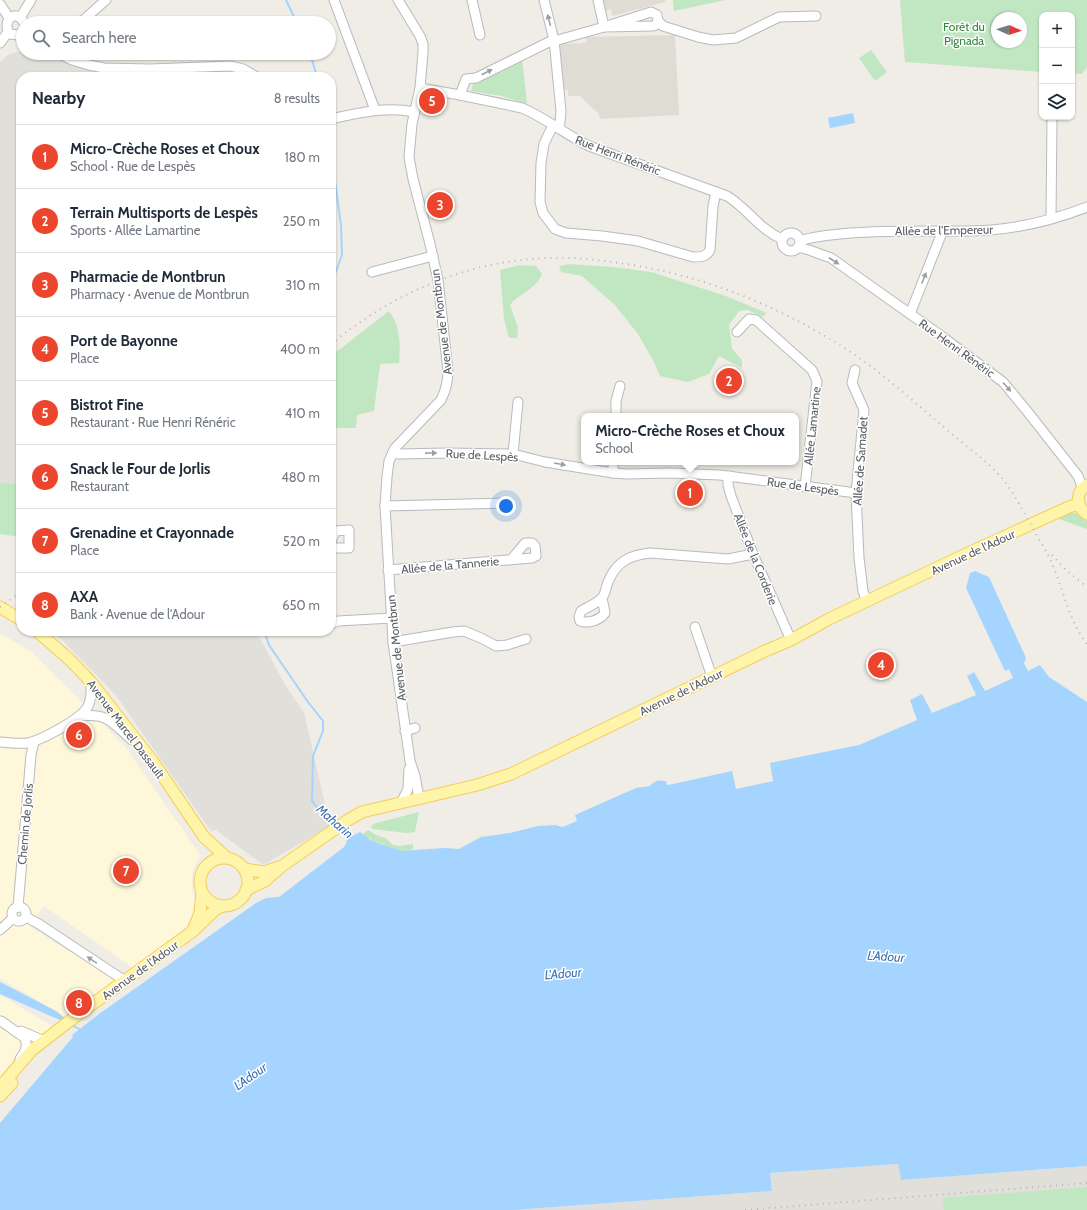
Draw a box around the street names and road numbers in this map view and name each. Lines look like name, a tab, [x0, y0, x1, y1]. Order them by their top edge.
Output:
street label: Rue Henri Rénéric	[573, 132, 663, 178]
street label: Allée de l'Empereur	[895, 222, 993, 238]
street label: Avenue de Montbrun	[427, 268, 455, 376]
street label: Rue Henri Rénéric	[916, 315, 998, 381]
street label: Allée Lamartine	[800, 386, 824, 466]
street label: Allée de Samadet	[849, 416, 871, 506]
street label: Rue de Lespès	[445, 446, 519, 464]
street label: Rue de Lespès	[766, 474, 840, 498]
street label: Allée de la Corderie	[731, 511, 781, 607]
street label: Avenue de l'Adour	[929, 526, 1018, 578]
street label: Allée de la Tannerie	[400, 553, 500, 577]
street label: Avenue de Montbrun	[383, 594, 409, 702]
street label: Avenue de l'Adour	[637, 665, 725, 719]
street label: Avenue Marcel Dassault	[84, 677, 168, 781]
street label: Chemin de Jorlis	[14, 783, 36, 865]
street label: Avenue de l'Adour	[99, 937, 181, 1003]

